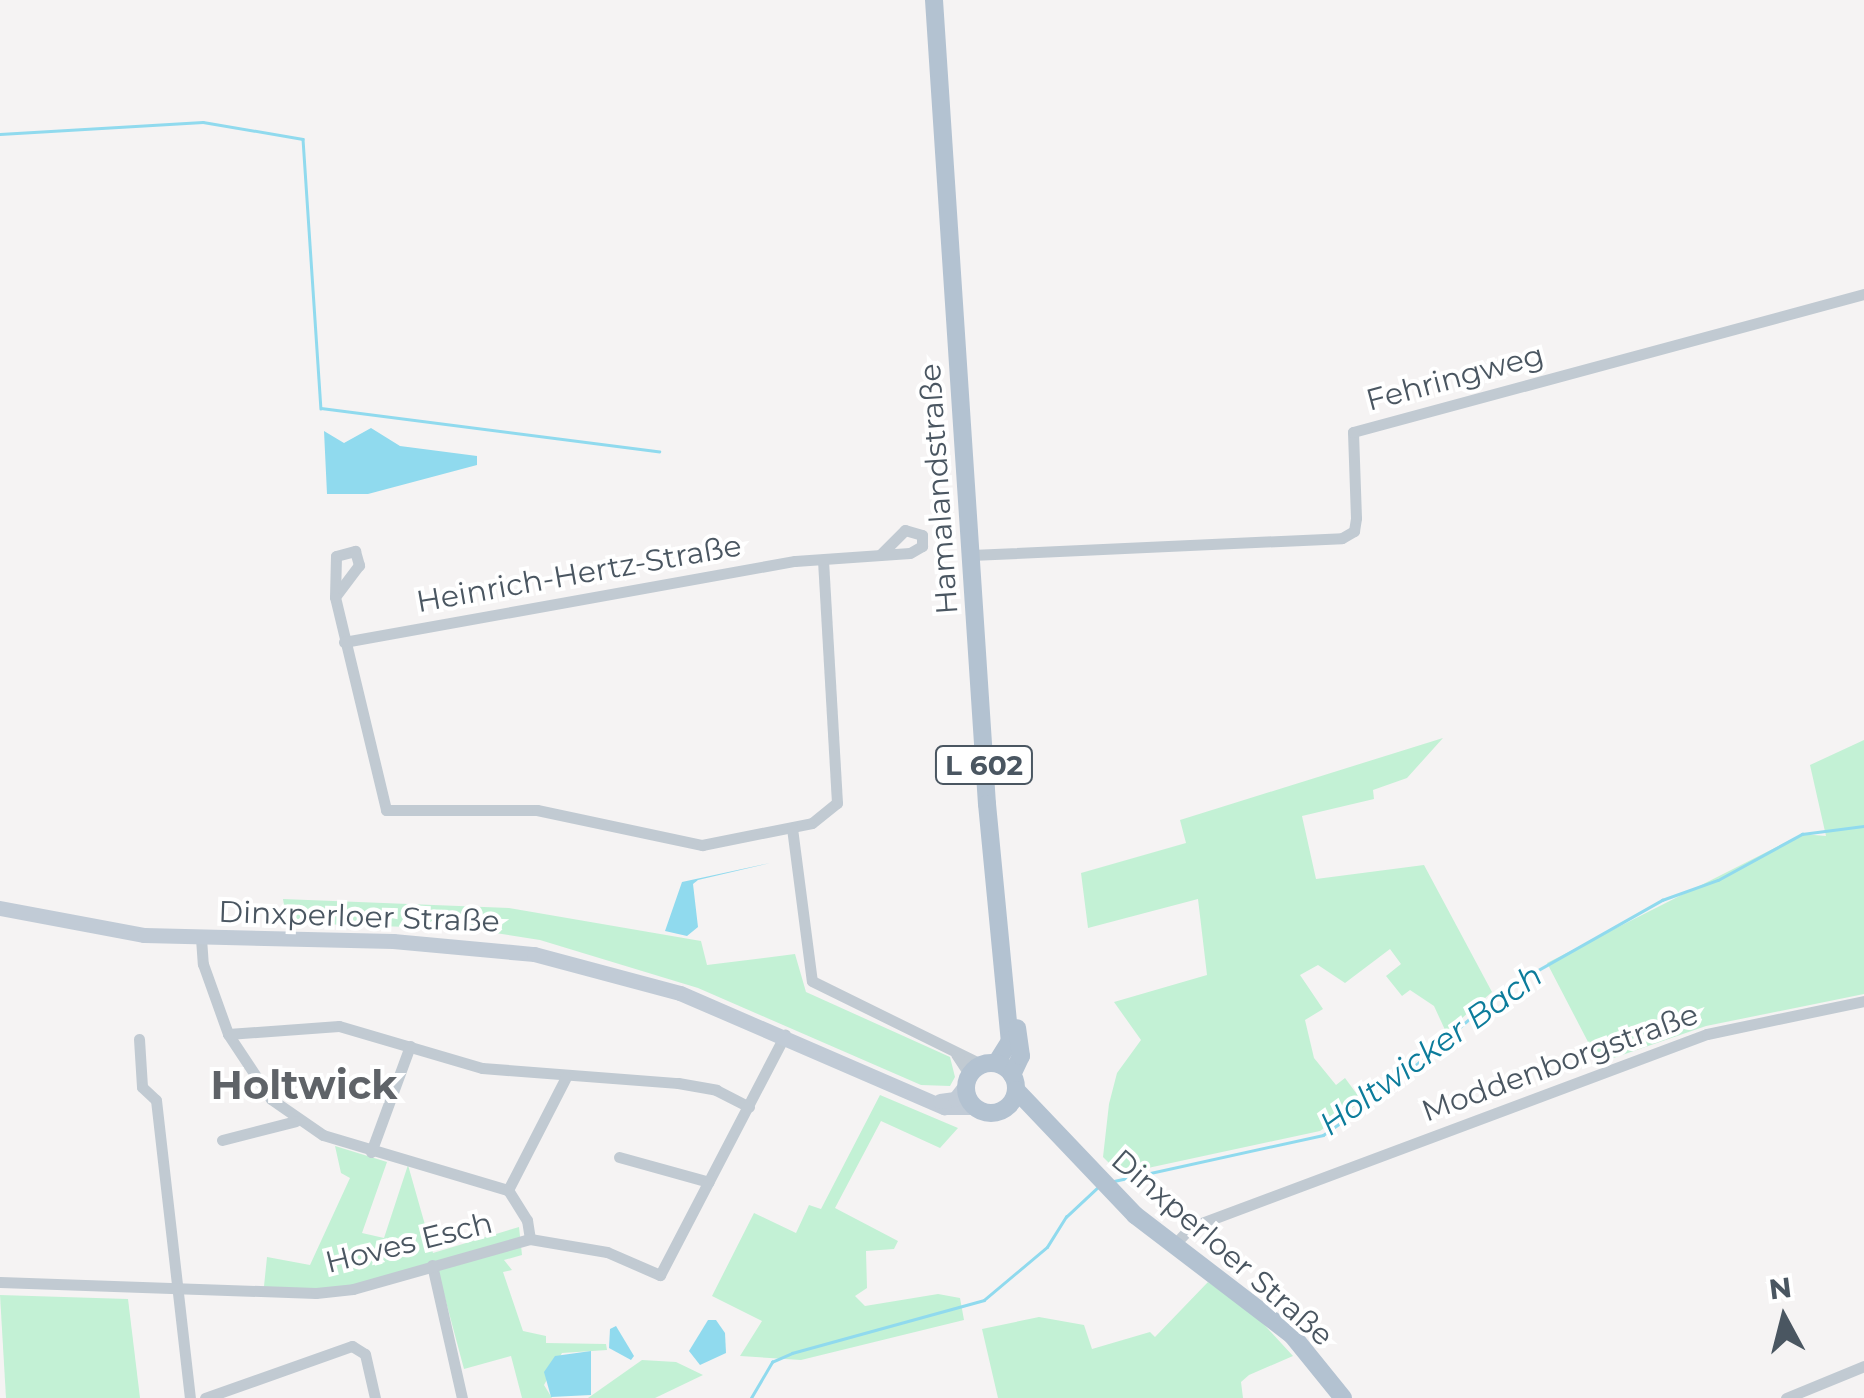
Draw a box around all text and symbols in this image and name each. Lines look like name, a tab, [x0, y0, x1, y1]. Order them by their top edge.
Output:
street label: Fehringweg	[1362, 337, 1548, 419]
street label: Hamalandstraße	[912, 362, 966, 616]
street label: Heinrich-Hertz-Straße	[414, 528, 744, 620]
road number: L 602	[934, 742, 1034, 788]
street label: Dinxperloer Straße	[218, 894, 500, 940]
water label: Holtwicker Bach	[1312, 956, 1550, 1144]
street label: Moddenborgstraße	[1417, 996, 1703, 1130]
district label: Holtwick	[211, 1061, 397, 1109]
street label: Dinxperloer Straße	[1104, 1142, 1340, 1354]
street label: Hoves Esch	[322, 1205, 496, 1281]
north arrow	[1734, 1268, 1834, 1368]
text: N	[1767, 1270, 1794, 1306]

